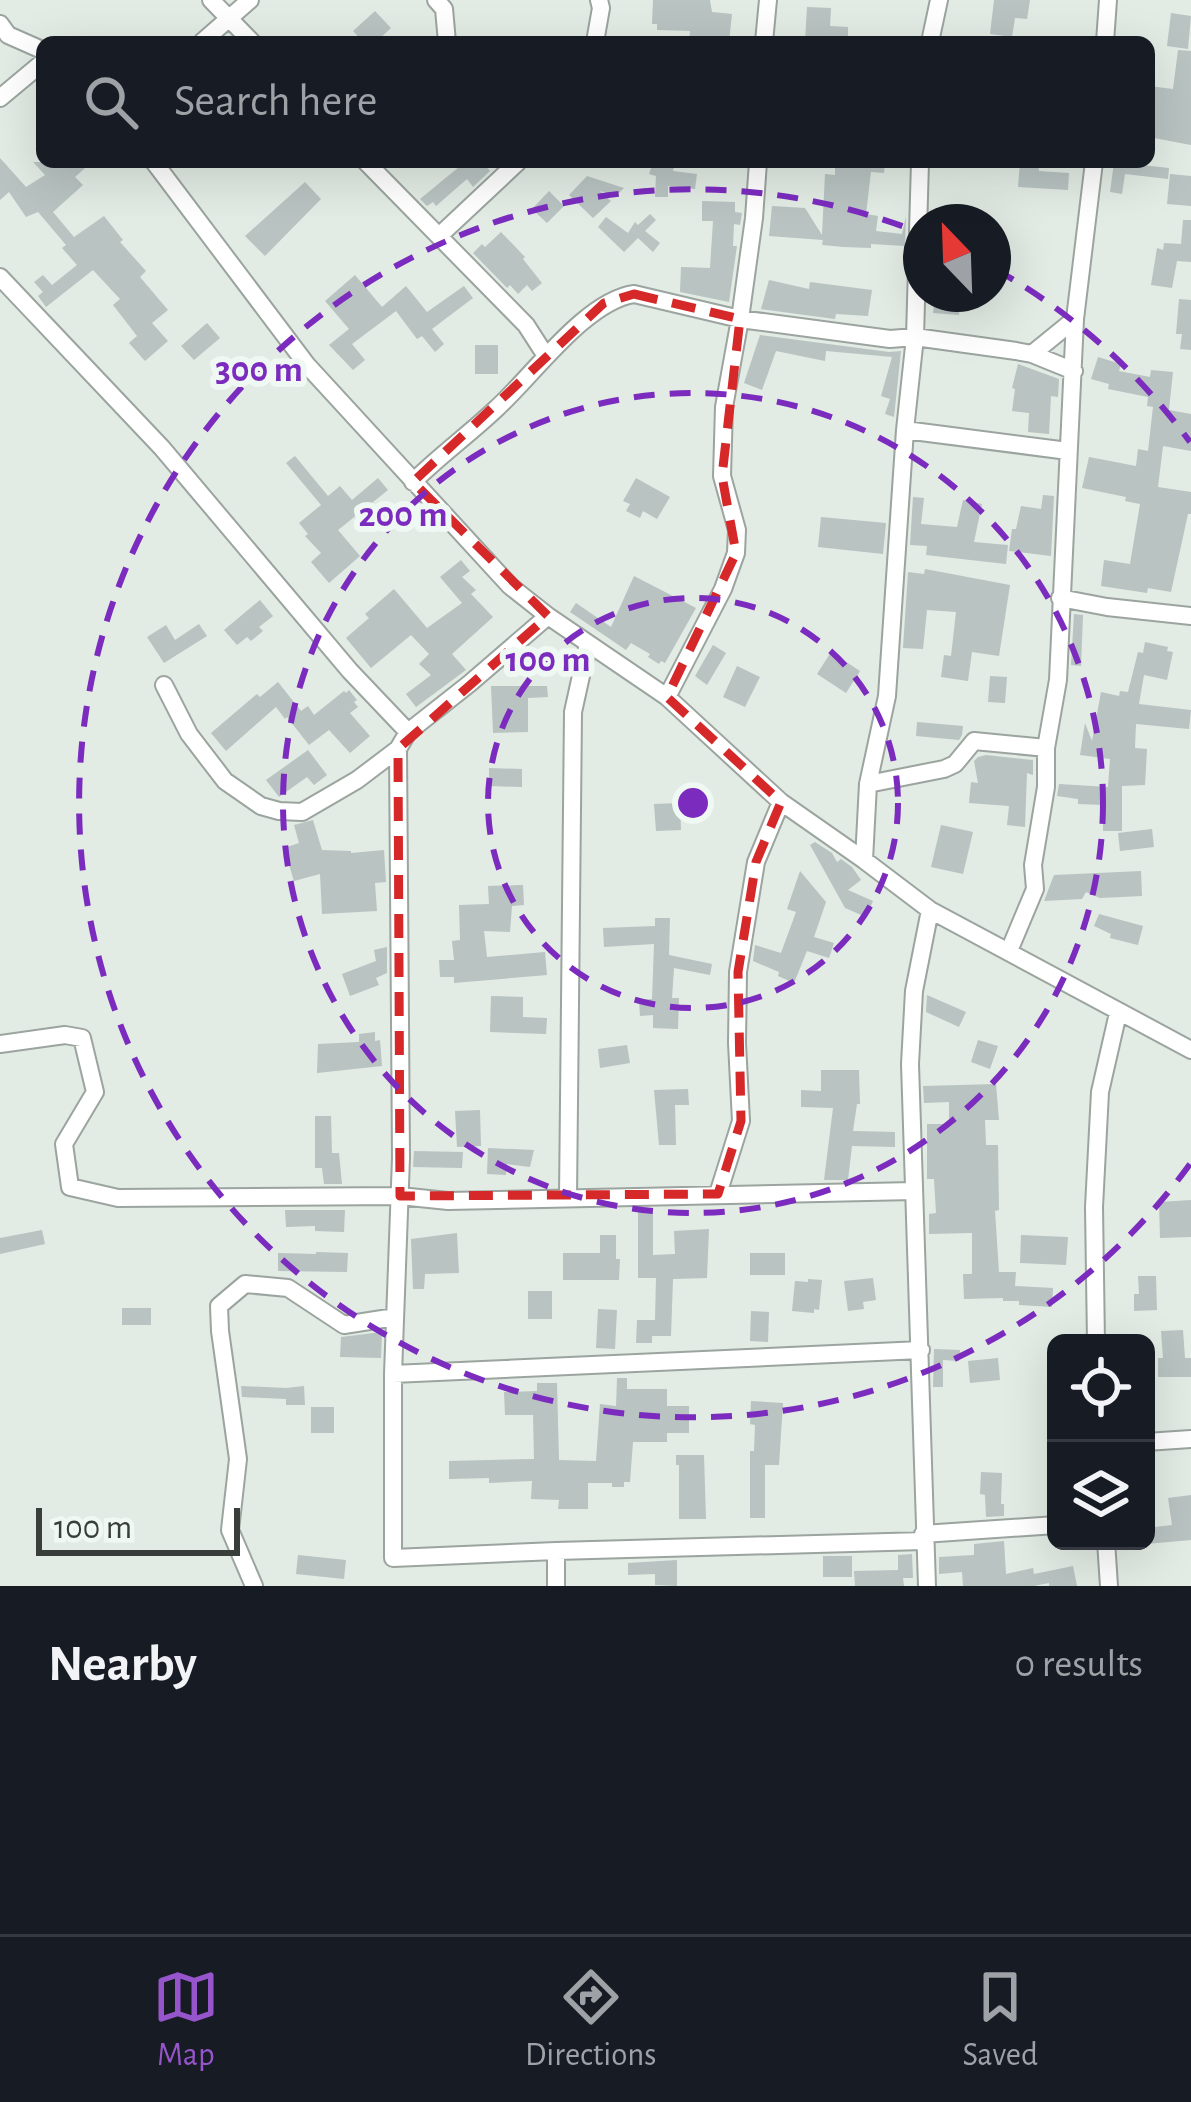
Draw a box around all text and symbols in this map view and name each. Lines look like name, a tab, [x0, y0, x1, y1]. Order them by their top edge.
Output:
search box	[36, 36, 1155, 168]
icon: search	[78, 69, 144, 135]
text: Search here	[174, 79, 377, 124]
north arrow	[903, 204, 1011, 312]
text: 300 m	[215, 352, 303, 388]
text: 200 m	[359, 497, 447, 533]
text: 100 m	[506, 642, 590, 678]
centre of rings	[672, 782, 714, 824]
map controls	[1047, 1334, 1155, 1550]
button: locate	[1047, 1334, 1155, 1442]
button: layers	[1047, 1442, 1155, 1550]
scale bar	[36, 1502, 240, 1555]
text: 100 m	[54, 1512, 132, 1545]
text: Nearby	[48, 1639, 197, 1690]
text: 0 results	[1015, 1645, 1143, 1684]
tab: Map	[153, 1964, 219, 2076]
tab: Directions	[525, 1964, 656, 2076]
tab: Saved	[962, 1964, 1038, 2076]

